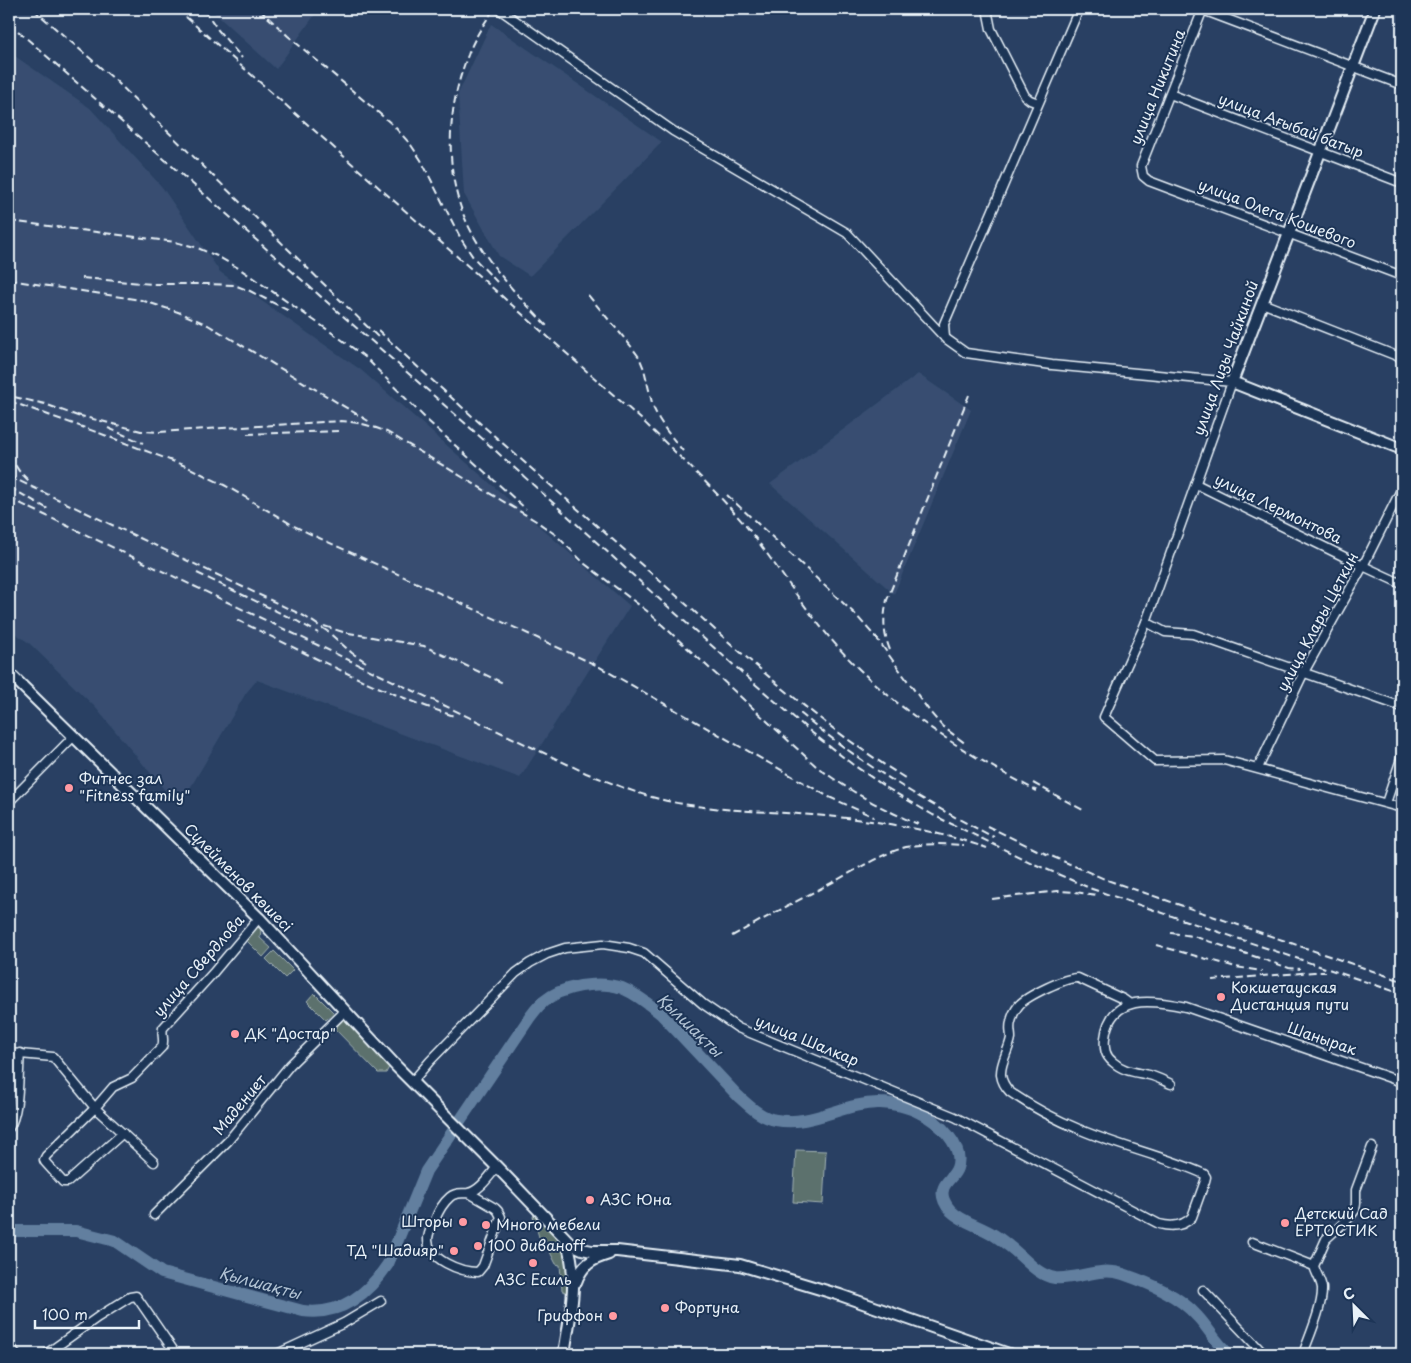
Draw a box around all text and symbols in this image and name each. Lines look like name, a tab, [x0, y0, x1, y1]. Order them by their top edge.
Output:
street label: улица Никитина	[1123, 25, 1190, 148]
street label: улица Ағыбай батыр	[1216, 86, 1368, 163]
street label: улица Олега Кошевого	[1195, 172, 1360, 253]
street label: улица Лизы Чайкиной	[1186, 277, 1263, 438]
street label: улица Лермонтова	[1211, 467, 1347, 549]
street label: улица Клары Цеткин	[1270, 547, 1363, 695]
place label: Фитнес зал "Fitness family"	[79, 766, 190, 806]
marker: Фитнес зал "Fitness family"	[63, 782, 75, 794]
street label: Сүлейменов көшесі	[179, 817, 299, 937]
street label: улица Свердлова	[147, 908, 249, 1021]
place label: Кокшетауская Дистанция пути	[1230, 975, 1349, 1015]
water label: Қылшақты	[652, 987, 730, 1063]
marker: Кокшетауская Дистанция пути	[1215, 991, 1227, 1003]
street label: улица Шалкар	[752, 1008, 863, 1071]
street label: Шанырак	[1285, 1015, 1360, 1060]
place label: ДК "Достар"	[244, 1021, 336, 1044]
marker: ДК "Достар"	[229, 1028, 241, 1040]
street label: Мадениет	[207, 1068, 272, 1139]
place label: АЗС Юна	[600, 1187, 672, 1210]
marker: АЗС Юна	[584, 1194, 596, 1206]
place label: Детский Сад ЕРТОСТИК	[1294, 1201, 1388, 1241]
place label: Шторы	[401, 1209, 453, 1232]
place label: Много мебели	[496, 1212, 601, 1235]
marker: Шторы	[457, 1216, 469, 1228]
marker: Детский Сад ЕРТОСТИК	[1279, 1217, 1291, 1229]
marker: Много мебели	[480, 1219, 492, 1231]
place label: 100 диваноff	[488, 1233, 586, 1256]
place label: ТД "Шадияр"	[346, 1238, 444, 1261]
marker: 100 диваноff	[472, 1240, 484, 1252]
marker: ТД "Шадияр"	[448, 1245, 460, 1257]
marker: АЗС Есиль	[527, 1257, 539, 1269]
water label: Қылшақты	[217, 1260, 305, 1305]
place label: АЗС Есиль	[494, 1267, 572, 1290]
north arrow	[1328, 1280, 1378, 1330]
text: С	[1339, 1282, 1358, 1305]
place label: Фортуна	[675, 1295, 740, 1318]
scale bar	[35, 1298, 139, 1330]
text: 100 m	[42, 1302, 88, 1325]
marker: Фортуна	[659, 1302, 671, 1314]
place label: Гриффон	[537, 1303, 603, 1326]
marker: Гриффон	[607, 1310, 619, 1322]

